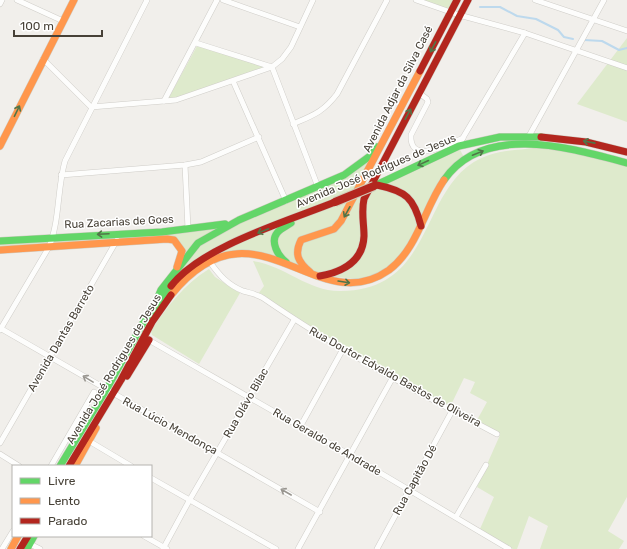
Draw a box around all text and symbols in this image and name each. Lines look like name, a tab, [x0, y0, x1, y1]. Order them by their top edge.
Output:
scale bar	[14, 12, 102, 38]
text: 100 m	[20, 19, 54, 33]
street label: Avenida Adjar da Silva Casé	[360, 24, 436, 154]
one-way arrow	[429, 41, 436, 53]
one-way arrow	[14, 105, 22, 117]
one-way arrow	[404, 108, 412, 120]
street label: Avenida José Rodrigues de Jesus	[294, 131, 458, 211]
one-way arrow	[583, 138, 596, 146]
one-way arrow	[471, 148, 483, 156]
one-way arrow	[417, 160, 429, 167]
one-way arrow	[343, 206, 350, 218]
street label: Rua Zacarias de Goes	[64, 213, 174, 231]
one-way arrow	[258, 227, 270, 235]
one-way arrow	[97, 231, 110, 238]
one-way arrow	[337, 278, 350, 286]
street label: Avenida Dantas Barreto	[25, 282, 97, 394]
street label: Avenida José Rodrigues de Jesus	[64, 291, 164, 446]
street label: Rua Doutor Edvaldo Bastos de Oliveira	[307, 324, 483, 430]
street label: Rua Olávo Bilac	[221, 366, 271, 440]
one-way arrow	[83, 375, 94, 383]
street label: Rua Lúcio Mendonça	[120, 395, 220, 457]
street label: Rua Geraldo de Andrade	[270, 406, 384, 478]
street label: Rua Capitão Dé	[390, 443, 440, 517]
legend	[12, 465, 152, 537]
text: Livre	[48, 474, 76, 488]
one-way arrow	[280, 487, 292, 495]
text: Lento	[48, 494, 80, 508]
text: Parado	[48, 514, 87, 528]

